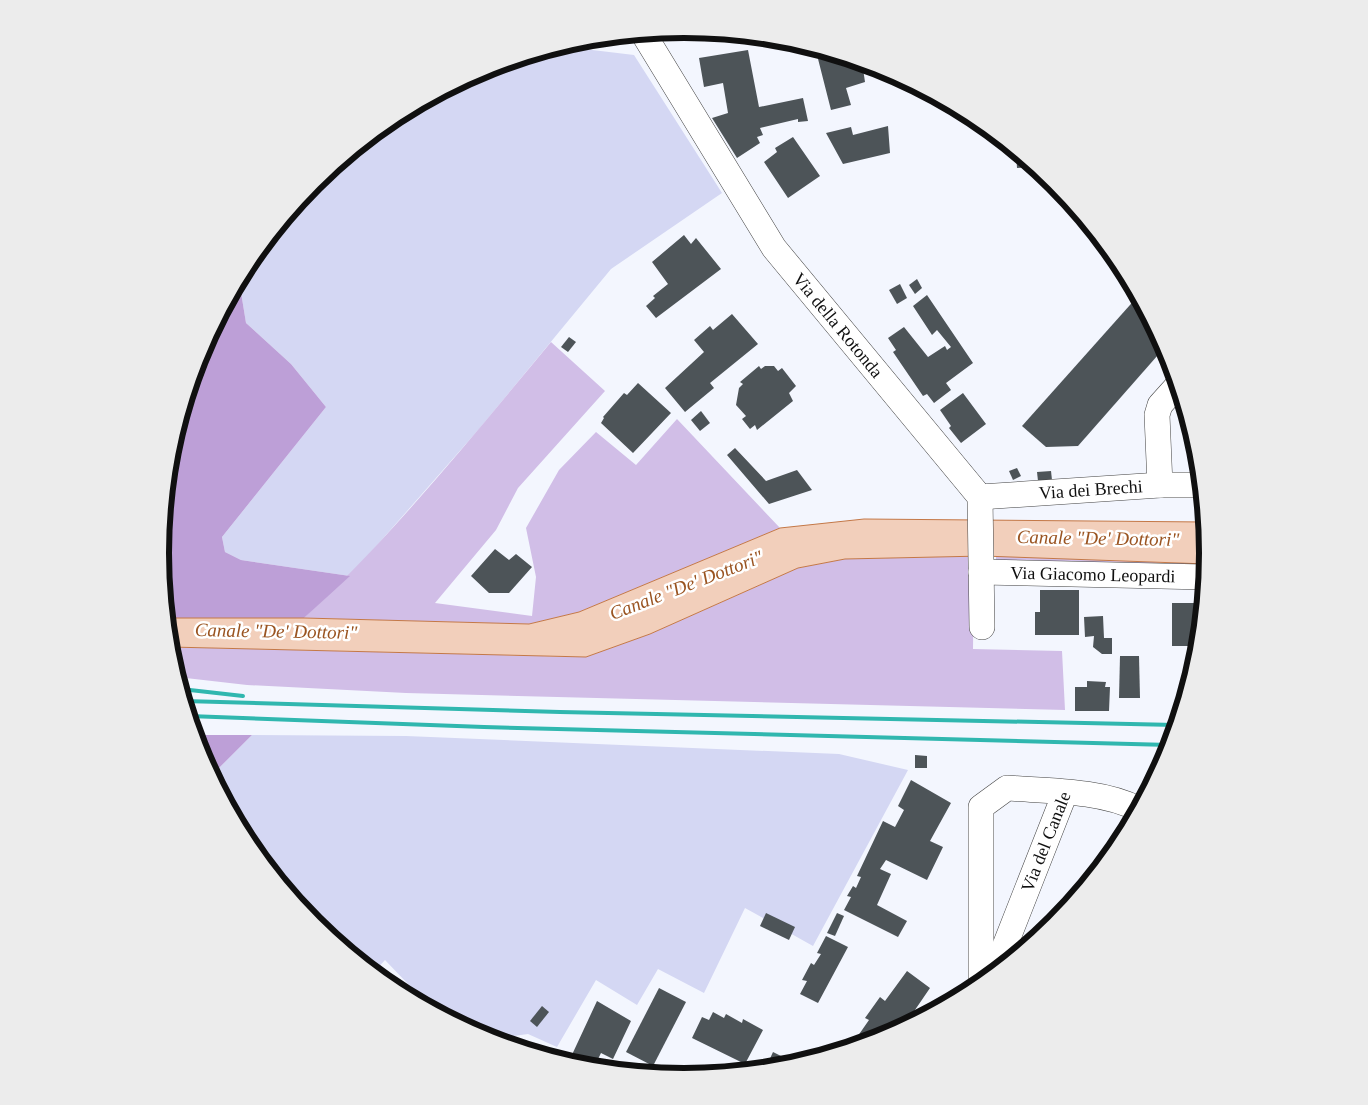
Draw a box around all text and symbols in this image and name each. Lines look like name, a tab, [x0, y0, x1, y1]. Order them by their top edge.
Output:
street label: Via della Rotonda	[789, 269, 887, 382]
street label: Via dei Brechi	[1038, 476, 1143, 503]
water label: Canale "De' Dottori"	[1017, 526, 1180, 550]
water label: Canale "De' Dottori"	[606, 546, 767, 624]
street label: Via Giacomo Leopardi	[1010, 563, 1176, 586]
water label: Canale "De' Dottori"	[195, 619, 358, 643]
street label: Via del Canale	[1017, 789, 1075, 895]

